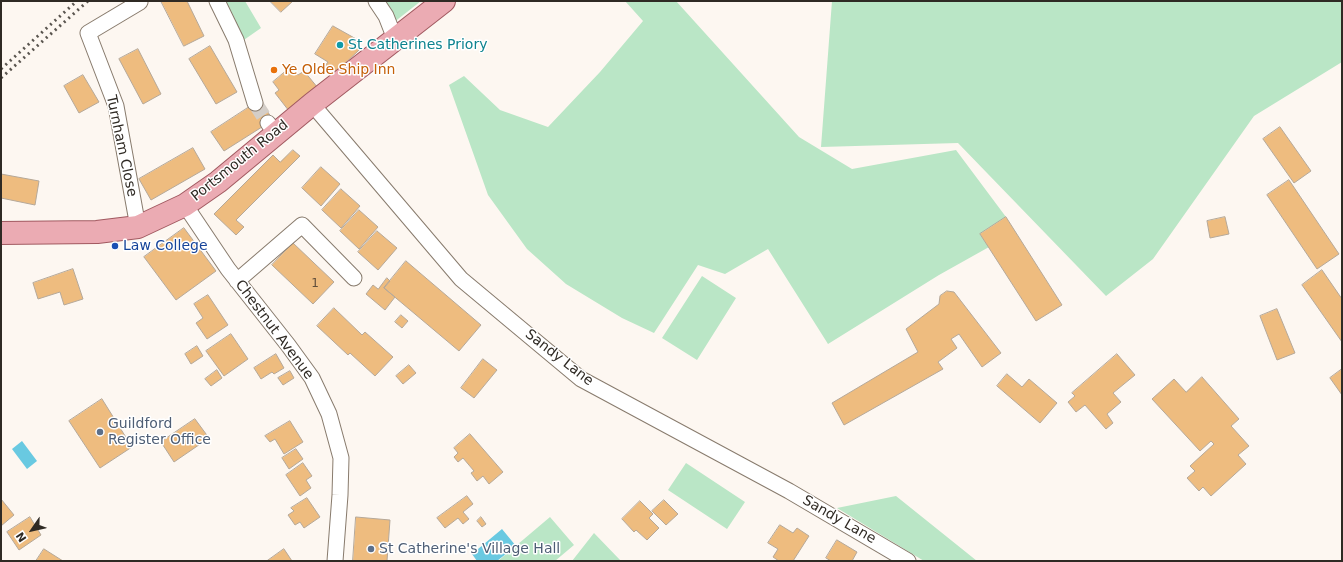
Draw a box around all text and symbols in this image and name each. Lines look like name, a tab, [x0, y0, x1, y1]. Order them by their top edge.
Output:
place label: St Catherines Priory	[348, 37, 487, 53]
marker: St Catherines Priory	[335, 40, 345, 50]
place label: Ye Olde Ship Inn	[282, 62, 395, 78]
marker: Ye Olde Ship Inn	[269, 65, 279, 75]
street label: Turnham Close	[102, 94, 140, 198]
street label: Portsmouth Road	[188, 117, 292, 205]
place label: Law College	[123, 238, 208, 254]
marker: Law College	[110, 241, 120, 251]
street label: Chestnut Avenue	[231, 277, 317, 383]
house number: 1	[311, 277, 319, 291]
street label: Sandy Lane	[522, 326, 596, 390]
place label: Guildford Register Office	[108, 416, 211, 448]
marker: Guildford Register Office	[95, 427, 105, 437]
street label: Sandy Lane	[799, 492, 879, 548]
north arrow	[12, 510, 52, 550]
text: N	[14, 530, 30, 544]
place label: St Catherine's Village Hall	[379, 541, 560, 557]
marker: St Catherine's Village Hall	[366, 544, 376, 554]

